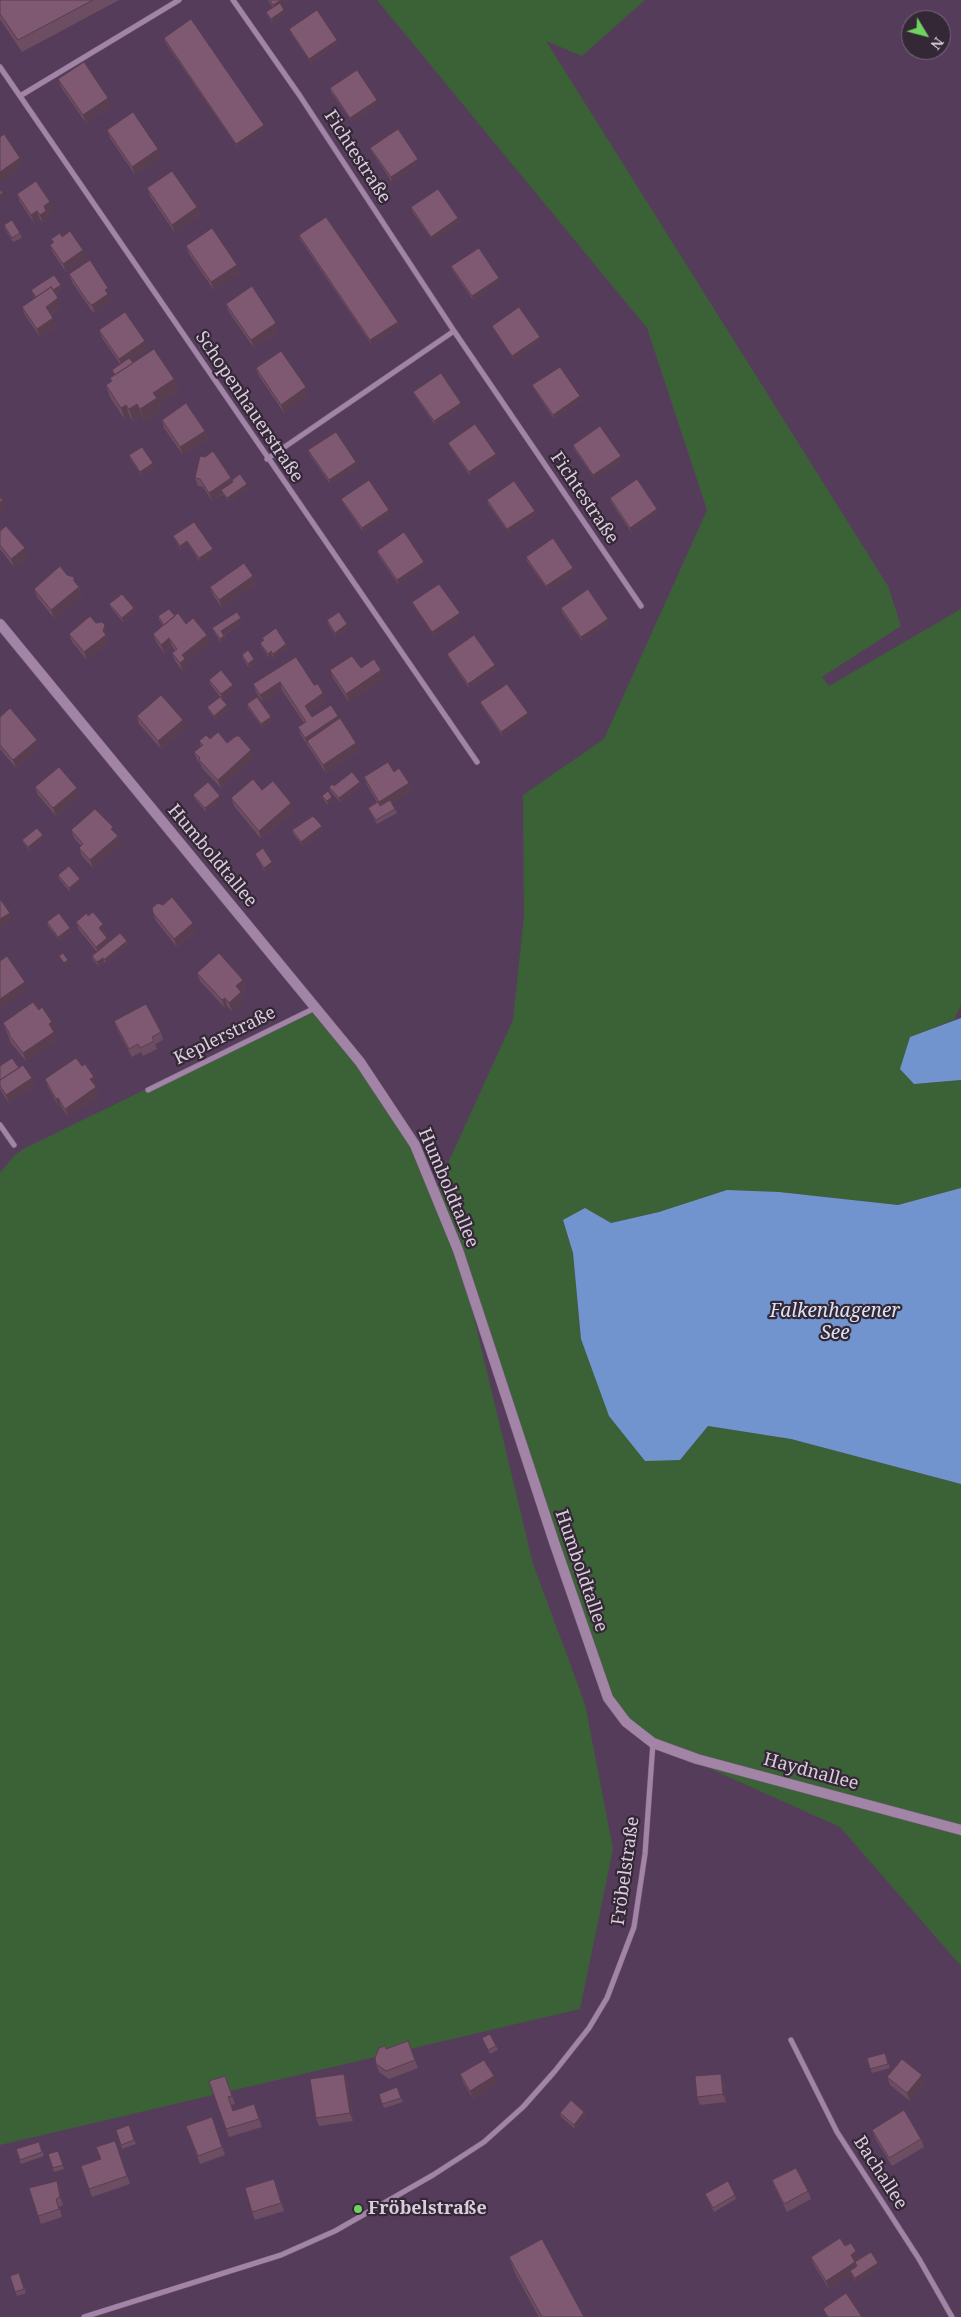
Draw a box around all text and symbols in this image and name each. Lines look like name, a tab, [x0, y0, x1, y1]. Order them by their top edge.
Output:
north arrow	[901, 10, 951, 60]
text: N	[927, 34, 948, 54]
street label: Fichtestraße	[319, 106, 395, 208]
street label: Schopenhauerstraße	[190, 327, 308, 487]
street label: Fichtestraße	[545, 448, 623, 548]
street label: Humboldtallee	[163, 800, 261, 912]
street label: Keplerstraße	[171, 1002, 279, 1070]
street label: Humboldtallee	[413, 1125, 483, 1251]
water label: Falkenhagener See	[770, 1301, 900, 1345]
street label: Humboldtallee	[550, 1507, 612, 1635]
street label: Haydnallee	[761, 1749, 861, 1795]
street label: Fröbelstraße	[608, 1815, 644, 1927]
street label: Bachallee	[848, 2132, 912, 2214]
place label: Fröbelstraße	[368, 2198, 487, 2220]
marker: Fröbelstraße	[352, 2203, 364, 2215]

